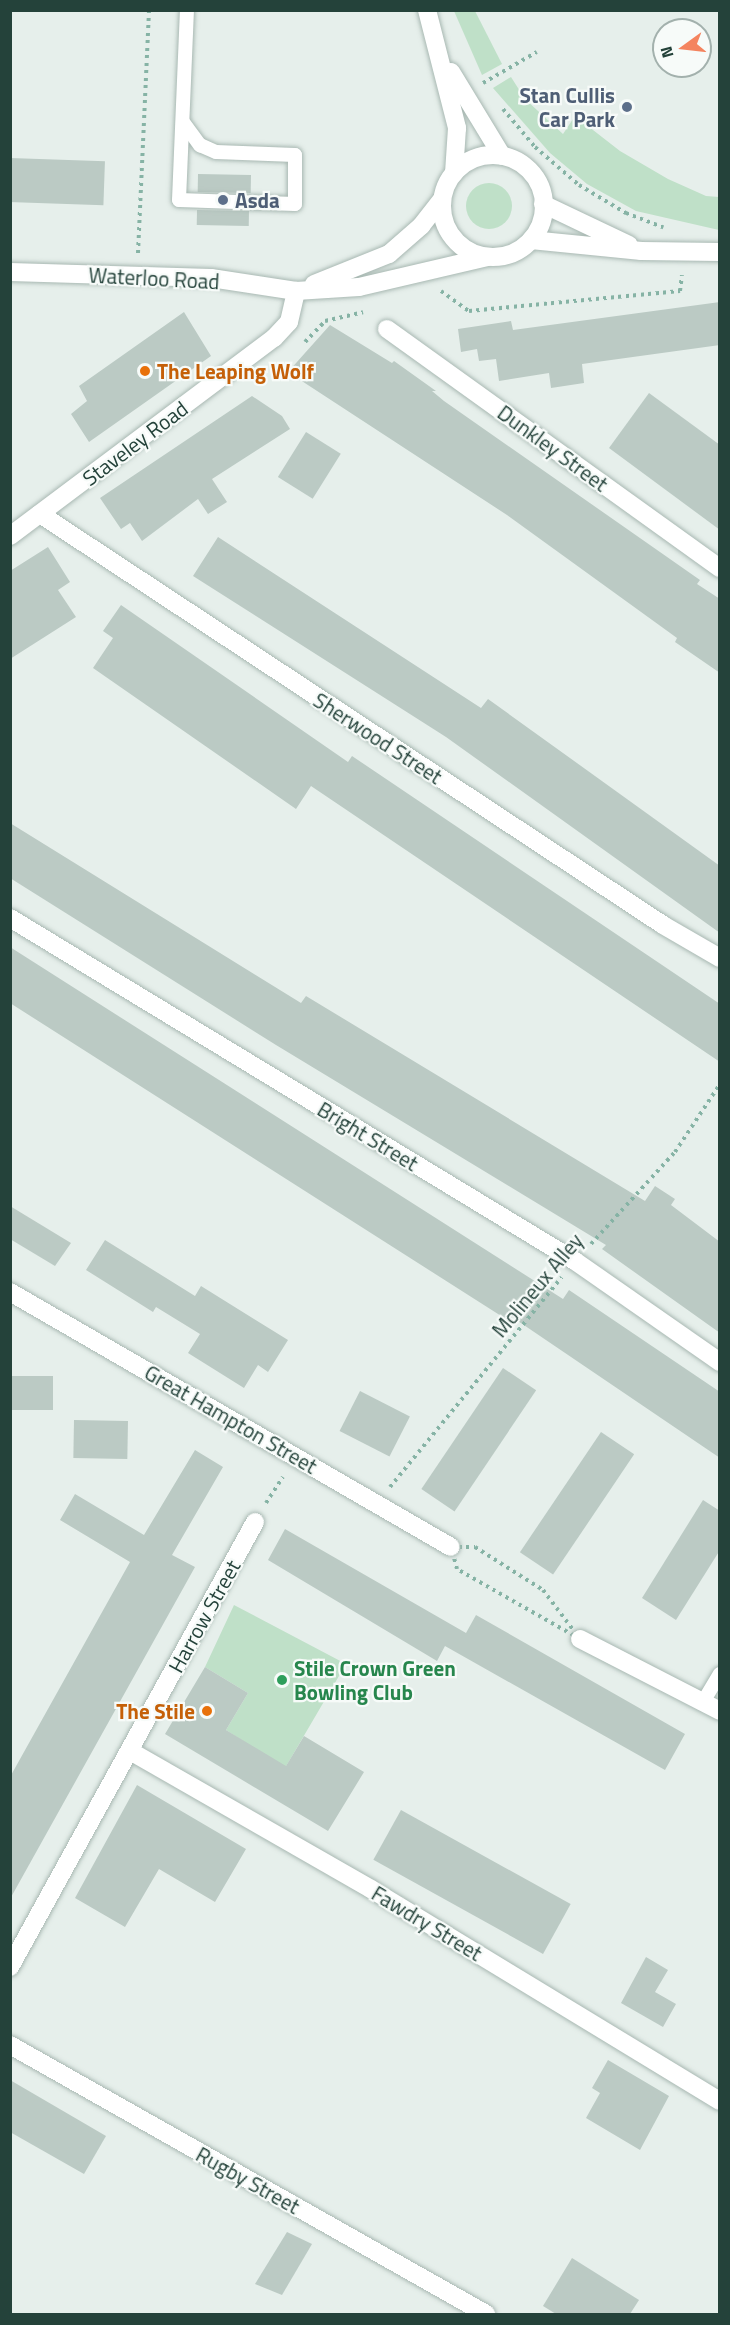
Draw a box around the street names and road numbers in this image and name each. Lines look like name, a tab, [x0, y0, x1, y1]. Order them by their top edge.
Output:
street label: Waterloo Road	[88, 262, 220, 294]
street label: Staveley Road	[78, 395, 192, 491]
street label: Dunkley Street	[493, 400, 613, 496]
street label: Sherwood Street	[309, 687, 447, 789]
street label: Bright Street	[313, 1096, 423, 1176]
street label: Molineux Alley	[486, 1228, 588, 1342]
street label: Great Hampton Street	[140, 1359, 322, 1479]
street label: Harrow Street	[163, 1555, 245, 1677]
street label: Fawdry Street	[367, 1880, 487, 1966]
street label: Rugby Street	[192, 2141, 304, 2219]

